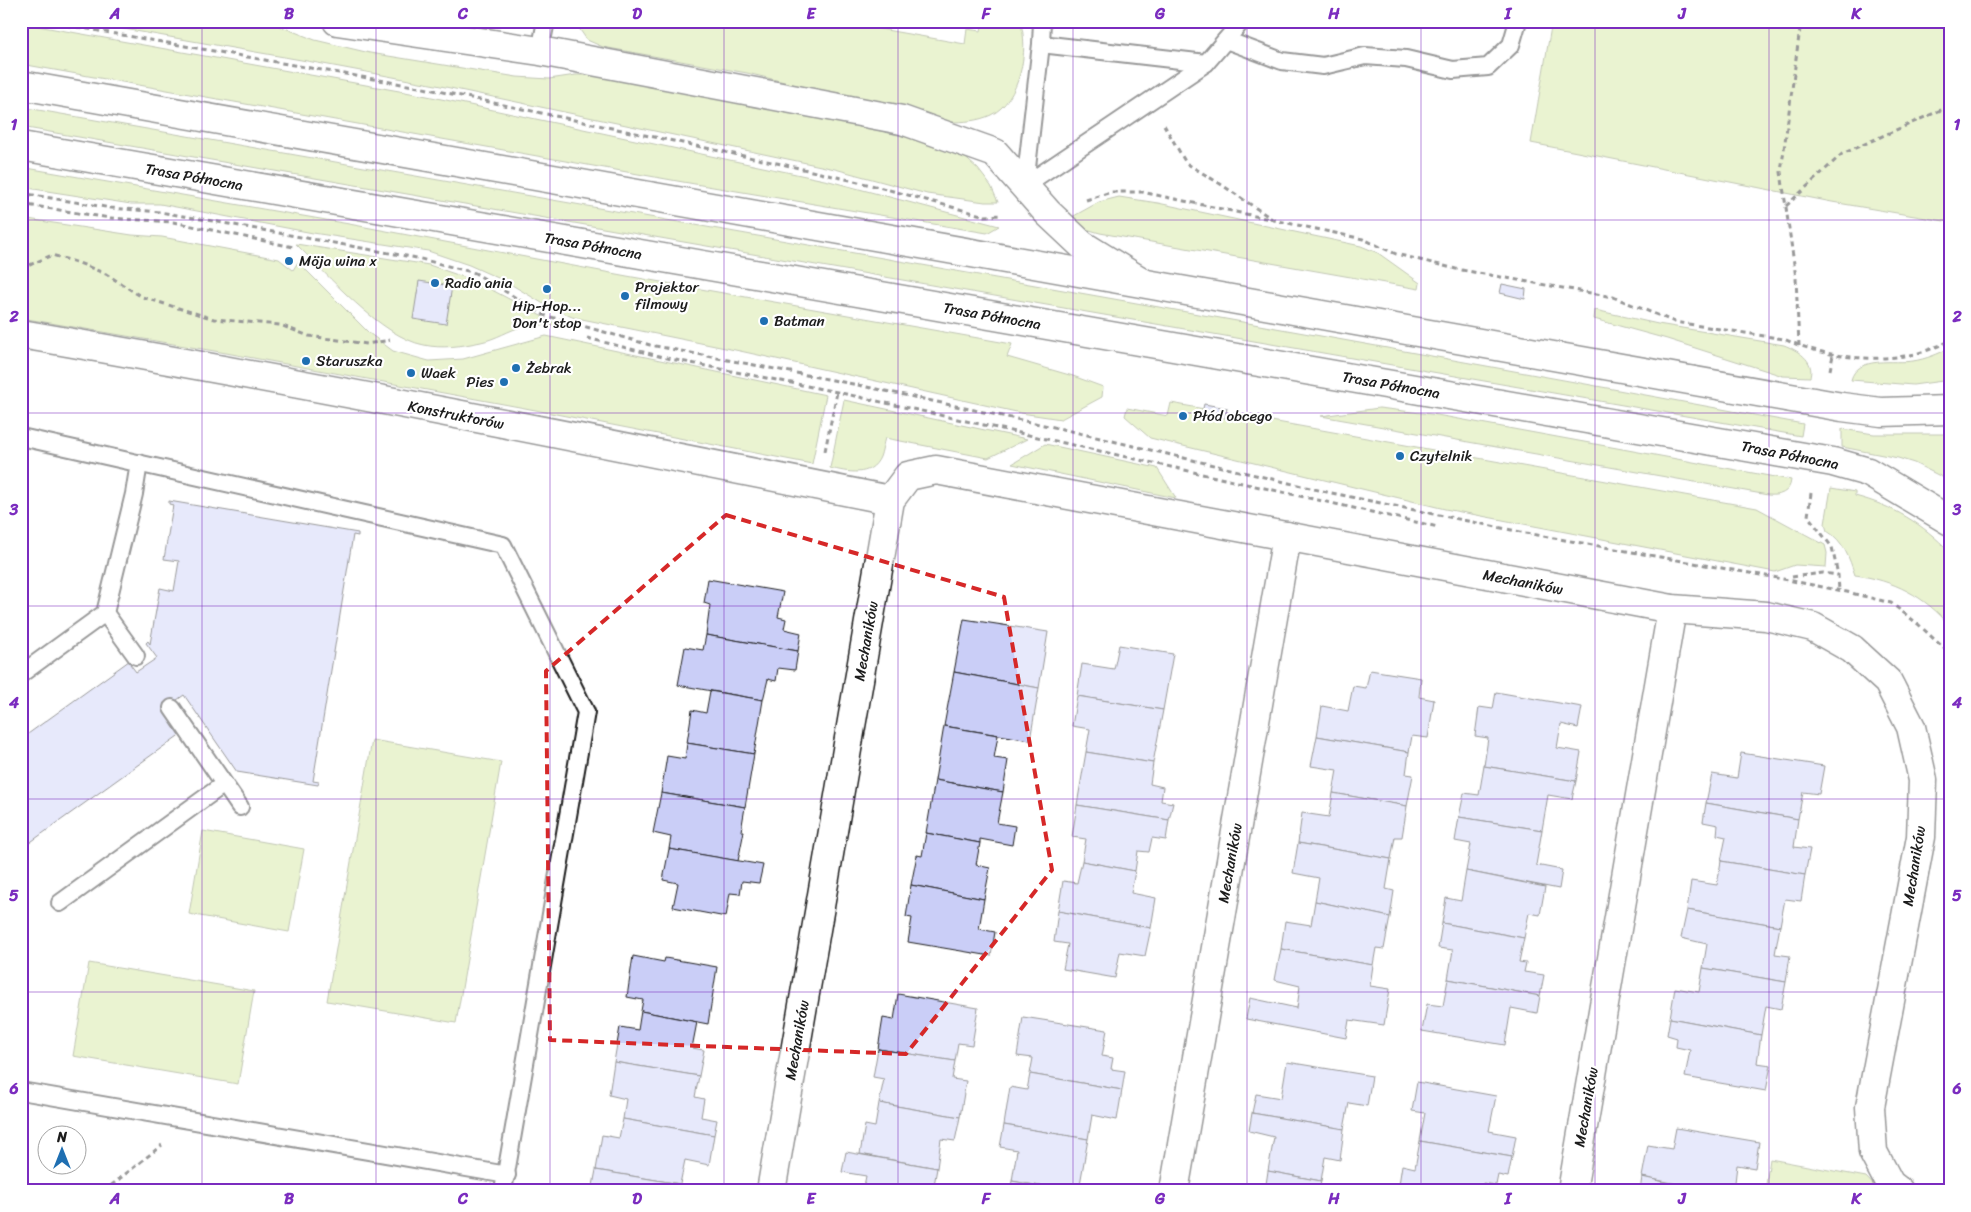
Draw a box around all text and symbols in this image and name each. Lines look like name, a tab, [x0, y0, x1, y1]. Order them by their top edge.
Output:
text: A	[109, 0, 120, 28]
text: B	[284, 0, 295, 28]
text: C	[457, 0, 469, 28]
text: D	[632, 0, 642, 28]
text: E	[807, 0, 817, 28]
text: F	[981, 0, 992, 28]
text: G	[1154, 0, 1166, 28]
text: H	[1327, 0, 1340, 28]
text: I	[1504, 0, 1513, 28]
text: J	[1677, 0, 1687, 28]
text: K	[1850, 0, 1862, 28]
text: 1	[11, 110, 18, 139]
text: 1	[1954, 110, 1961, 139]
street label: Trasa Północna	[143, 156, 245, 198]
street label: Trasa Północna	[542, 225, 644, 267]
place label: Möja wina x	[299, 248, 377, 274]
marker: Möja wina x	[283, 255, 295, 267]
place label: Radio ania	[445, 270, 513, 296]
place label: Projektor filmowy	[635, 274, 699, 317]
marker: Radio ania	[429, 277, 441, 289]
marker: Hip-Hop... Don't stop	[541, 283, 553, 295]
marker: Projektor filmowy	[619, 290, 631, 302]
place label: Hip-Hop... Don't stop	[512, 293, 582, 336]
street label: Trasa Północna	[941, 295, 1043, 337]
text: 2	[8, 302, 19, 331]
text: 2	[1951, 302, 1962, 331]
place label: Batman	[774, 308, 825, 334]
marker: Batman	[758, 315, 770, 327]
place label: Staruszka	[316, 348, 383, 374]
marker: Staruszka	[300, 355, 312, 367]
place label: Żebrak	[526, 355, 572, 381]
place label: Waek	[421, 360, 457, 386]
marker: Żebrak	[510, 362, 522, 374]
street label: Trasa Północna	[1340, 364, 1442, 406]
marker: Waek	[405, 367, 417, 379]
place label: Pies	[466, 369, 494, 395]
marker: Pies	[498, 376, 510, 388]
street label: Konstruktorów	[406, 393, 507, 437]
place label: Płód obcego	[1193, 403, 1273, 429]
marker: Płód obcego	[1177, 410, 1189, 422]
street label: Trasa Północna	[1739, 433, 1842, 477]
place label: Czytelnik	[1410, 443, 1473, 469]
marker: Czytelnik	[1394, 450, 1406, 462]
text: 3	[9, 495, 19, 524]
text: 3	[1952, 495, 1962, 524]
street label: Mechaników	[1481, 562, 1566, 603]
street label: Mechaników	[846, 598, 886, 683]
text: 4	[8, 688, 19, 717]
text: 4	[1951, 688, 1962, 717]
street label: Mechaników	[1210, 820, 1250, 905]
street label: Mechaników	[1895, 823, 1933, 908]
text: 5	[9, 881, 19, 910]
text: 5	[1952, 881, 1962, 910]
street label: Mechaników	[777, 997, 817, 1082]
street label: Mechaników	[1566, 1064, 1606, 1149]
text: 6	[8, 1074, 19, 1103]
text: 6	[1951, 1074, 1962, 1103]
north arrow	[38, 1124, 88, 1174]
text: N	[56, 1125, 67, 1150]
text: A	[109, 1184, 120, 1212]
text: B	[284, 1184, 295, 1212]
text: C	[457, 1184, 469, 1212]
text: D	[632, 1184, 642, 1212]
text: E	[807, 1184, 817, 1212]
text: F	[981, 1184, 992, 1212]
text: G	[1154, 1184, 1166, 1212]
text: H	[1327, 1184, 1340, 1212]
text: I	[1504, 1184, 1513, 1212]
text: J	[1677, 1184, 1687, 1212]
text: K	[1850, 1184, 1862, 1212]

